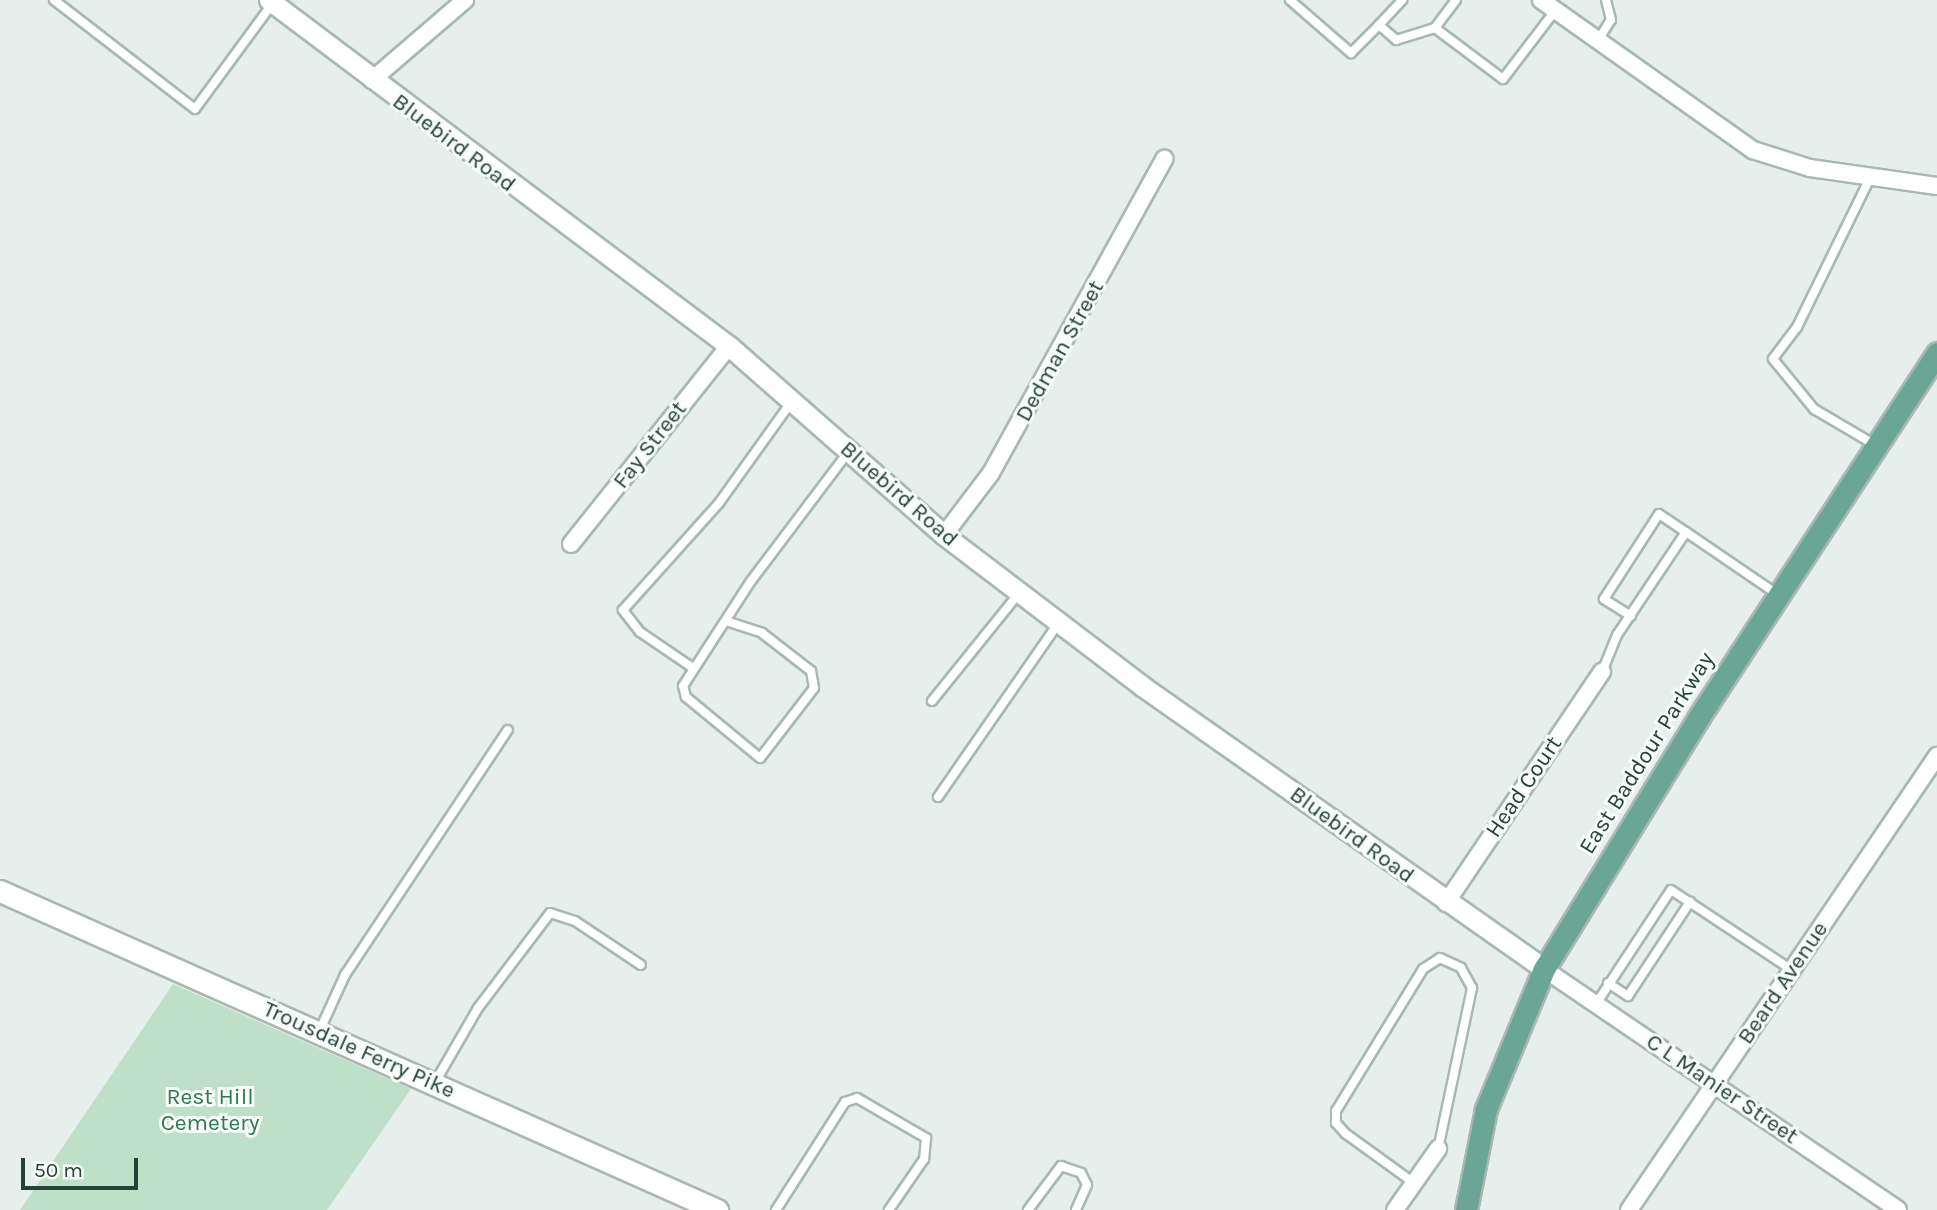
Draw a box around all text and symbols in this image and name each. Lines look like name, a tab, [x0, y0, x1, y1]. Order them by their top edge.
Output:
street label: Bluebird Road	[387, 88, 521, 198]
street label: Dedman Street	[1010, 276, 1110, 426]
street label: Fay Street	[607, 396, 693, 494]
street label: Bluebird Road	[834, 435, 964, 553]
street label: East Baddour Parkway	[1574, 647, 1720, 859]
street label: Head Court	[1480, 731, 1568, 843]
street label: Bluebird Road	[1284, 781, 1420, 889]
street label: Beard Avenue	[1732, 916, 1834, 1050]
street label: Trousdale Ferry Pike	[259, 995, 459, 1105]
street label: C L Manier Street	[1641, 1028, 1803, 1150]
park label: Rest Hill Cemetery	[161, 1083, 259, 1137]
scale bar	[24, 1144, 142, 1188]
text: 50 m	[34, 1158, 83, 1182]

